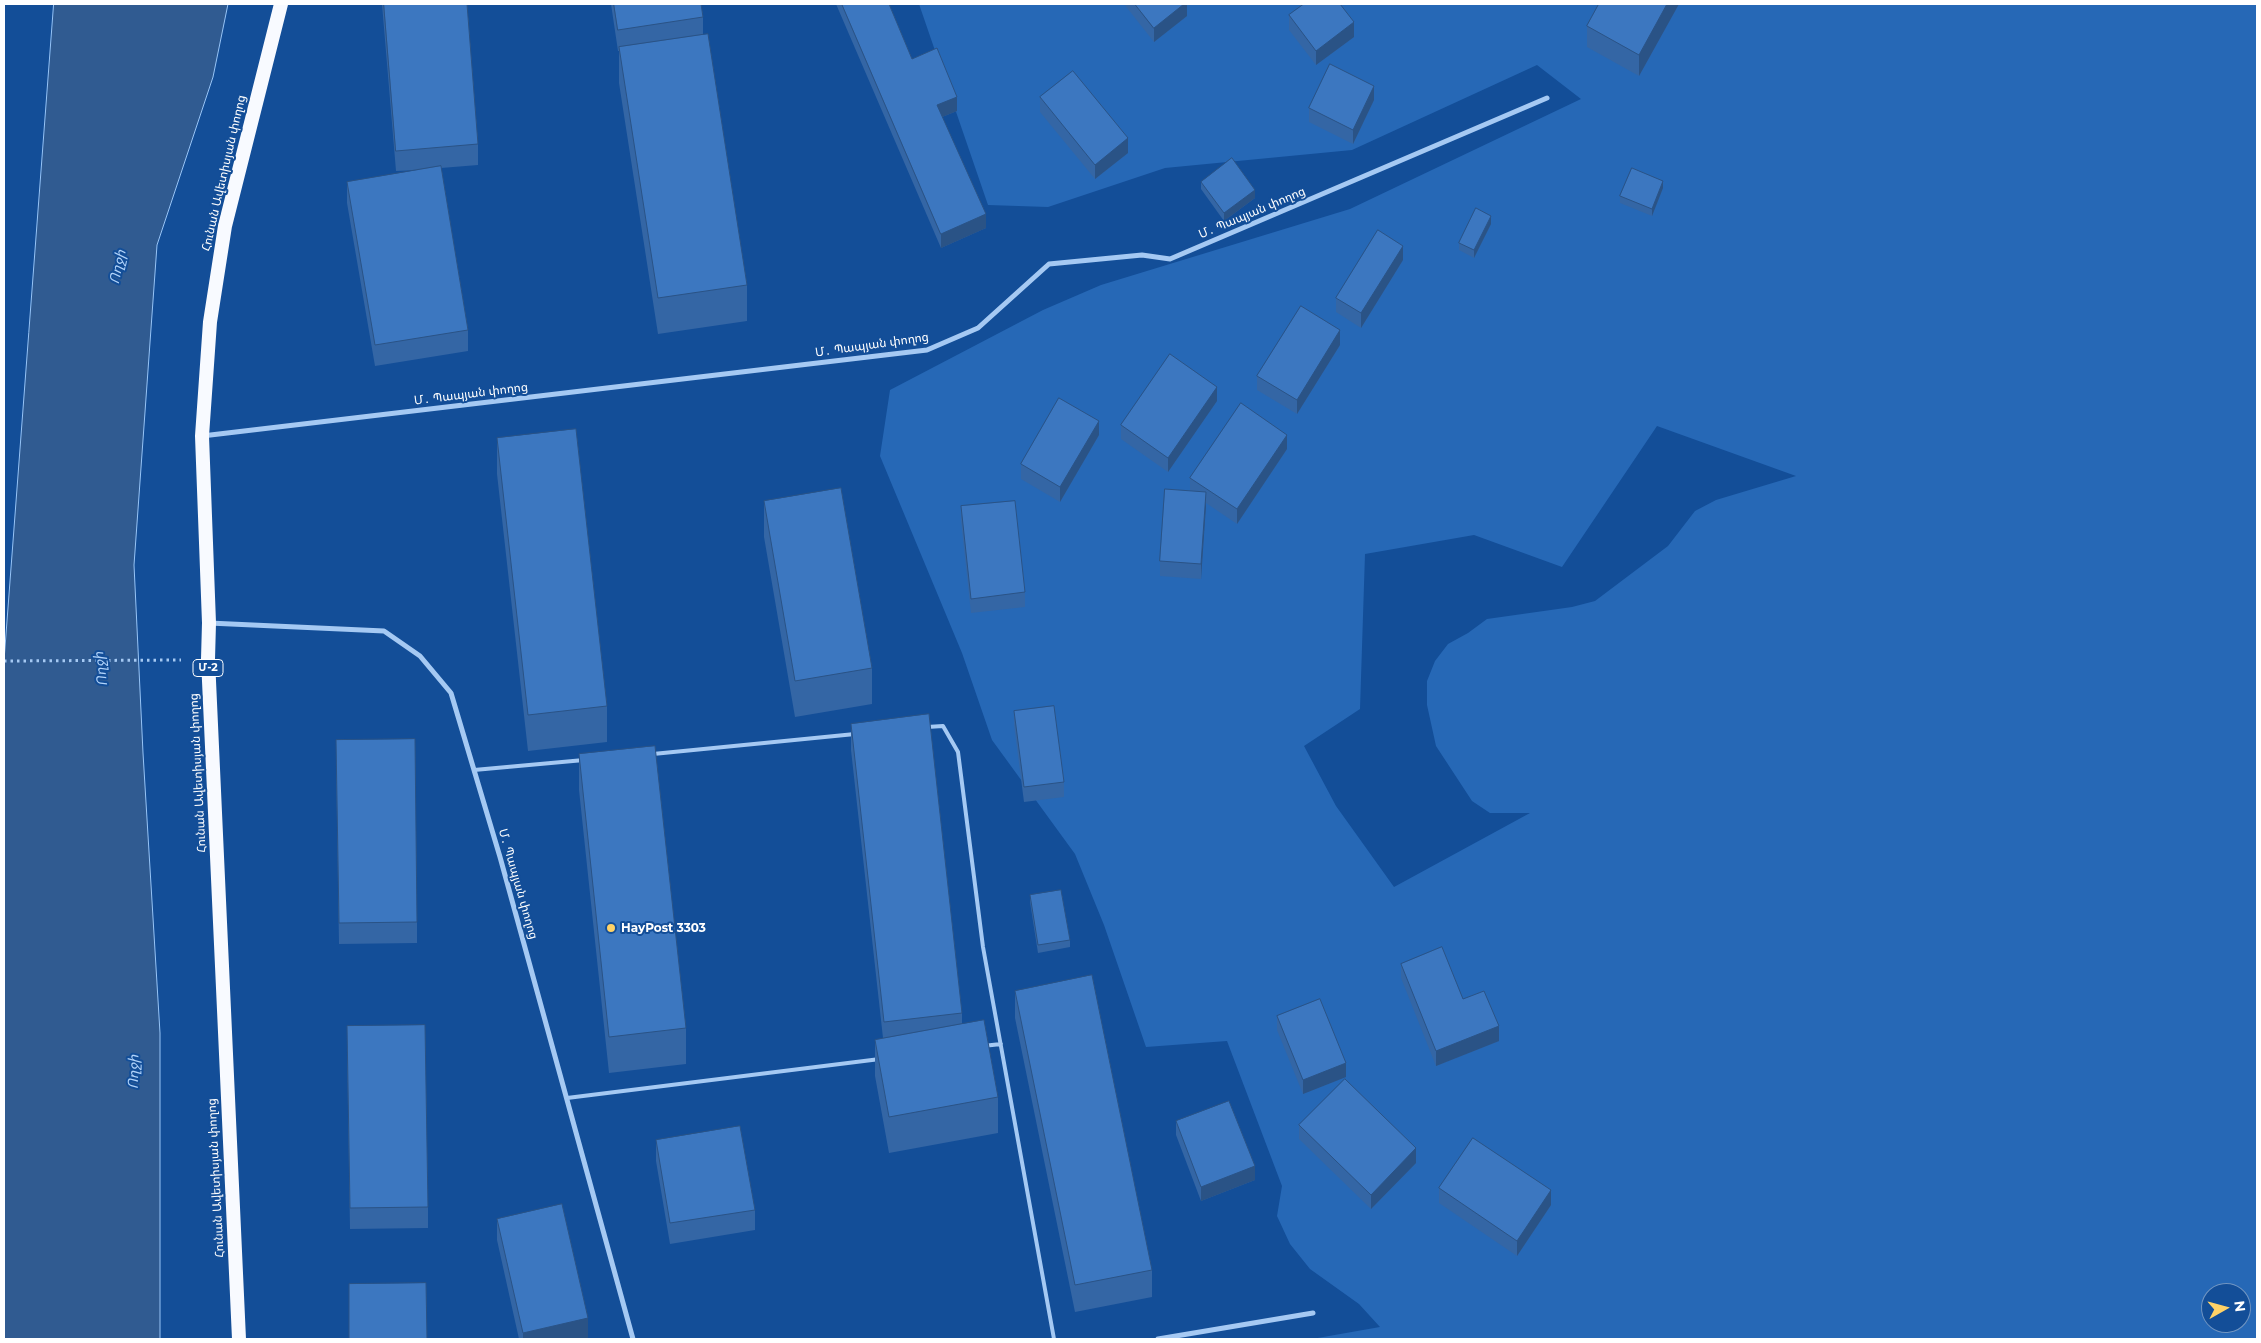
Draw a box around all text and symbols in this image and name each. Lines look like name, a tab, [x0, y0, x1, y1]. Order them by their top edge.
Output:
street label: Հունան Ավետիսյան փողոց	[199, 94, 249, 252]
street label: Մ․ Պապյան փողոց	[1196, 184, 1308, 242]
water label: Ողջի	[106, 248, 130, 286]
street label: Մ․ Պապյան փողոց	[814, 330, 930, 360]
street label: Մ․ Պապյան փողոց	[413, 380, 529, 408]
water label: Ողջի	[91, 651, 111, 687]
road number: Մ-2	[193, 660, 223, 676]
street label: Հունան Ավետիսյան փողոց	[187, 693, 209, 853]
street label: Մ․ Պապյան փողոց	[495, 827, 541, 941]
place label: HayPost 3303	[621, 921, 706, 935]
marker: HayPost 3303	[605, 922, 617, 934]
water label: Ողջի	[125, 1055, 143, 1089]
street label: Հունան Ավետիսյան փողոց	[205, 1098, 227, 1258]
north arrow	[2201, 1283, 2251, 1333]
text: N	[2230, 1300, 2250, 1313]

